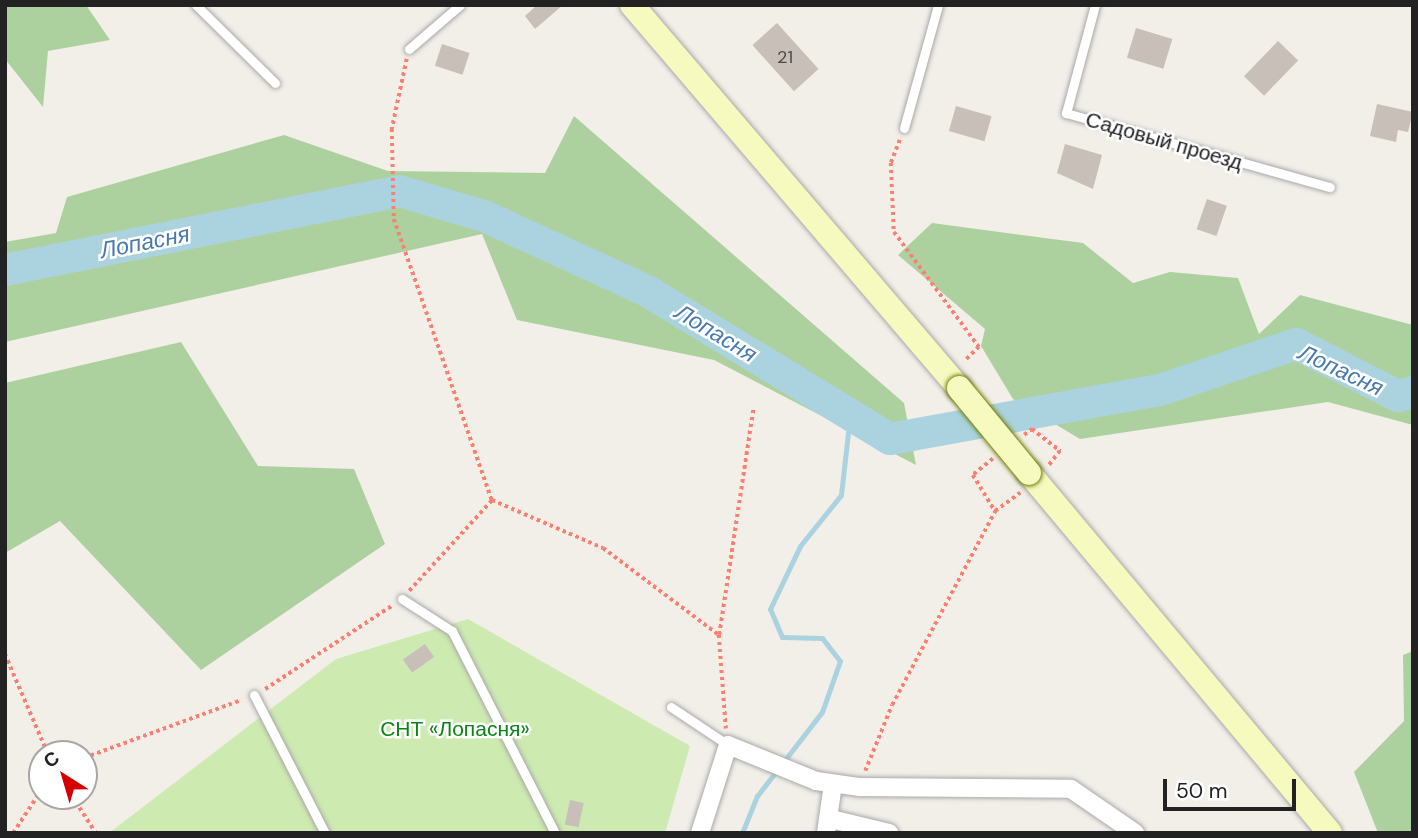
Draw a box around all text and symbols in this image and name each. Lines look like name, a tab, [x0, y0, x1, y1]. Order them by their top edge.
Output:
house number: 21	[777, 46, 793, 68]
street label: Садовый проезд	[1083, 107, 1245, 175]
water label: Лопасня	[98, 220, 192, 264]
water label: Лопасня	[670, 298, 762, 368]
water label: Лопасня	[1294, 338, 1388, 402]
park label: СНТ «Лопасня»	[380, 716, 530, 742]
north arrow	[28, 740, 98, 810]
text: С	[38, 745, 64, 774]
scale bar	[1166, 764, 1299, 808]
text: 50 m	[1176, 777, 1227, 805]

